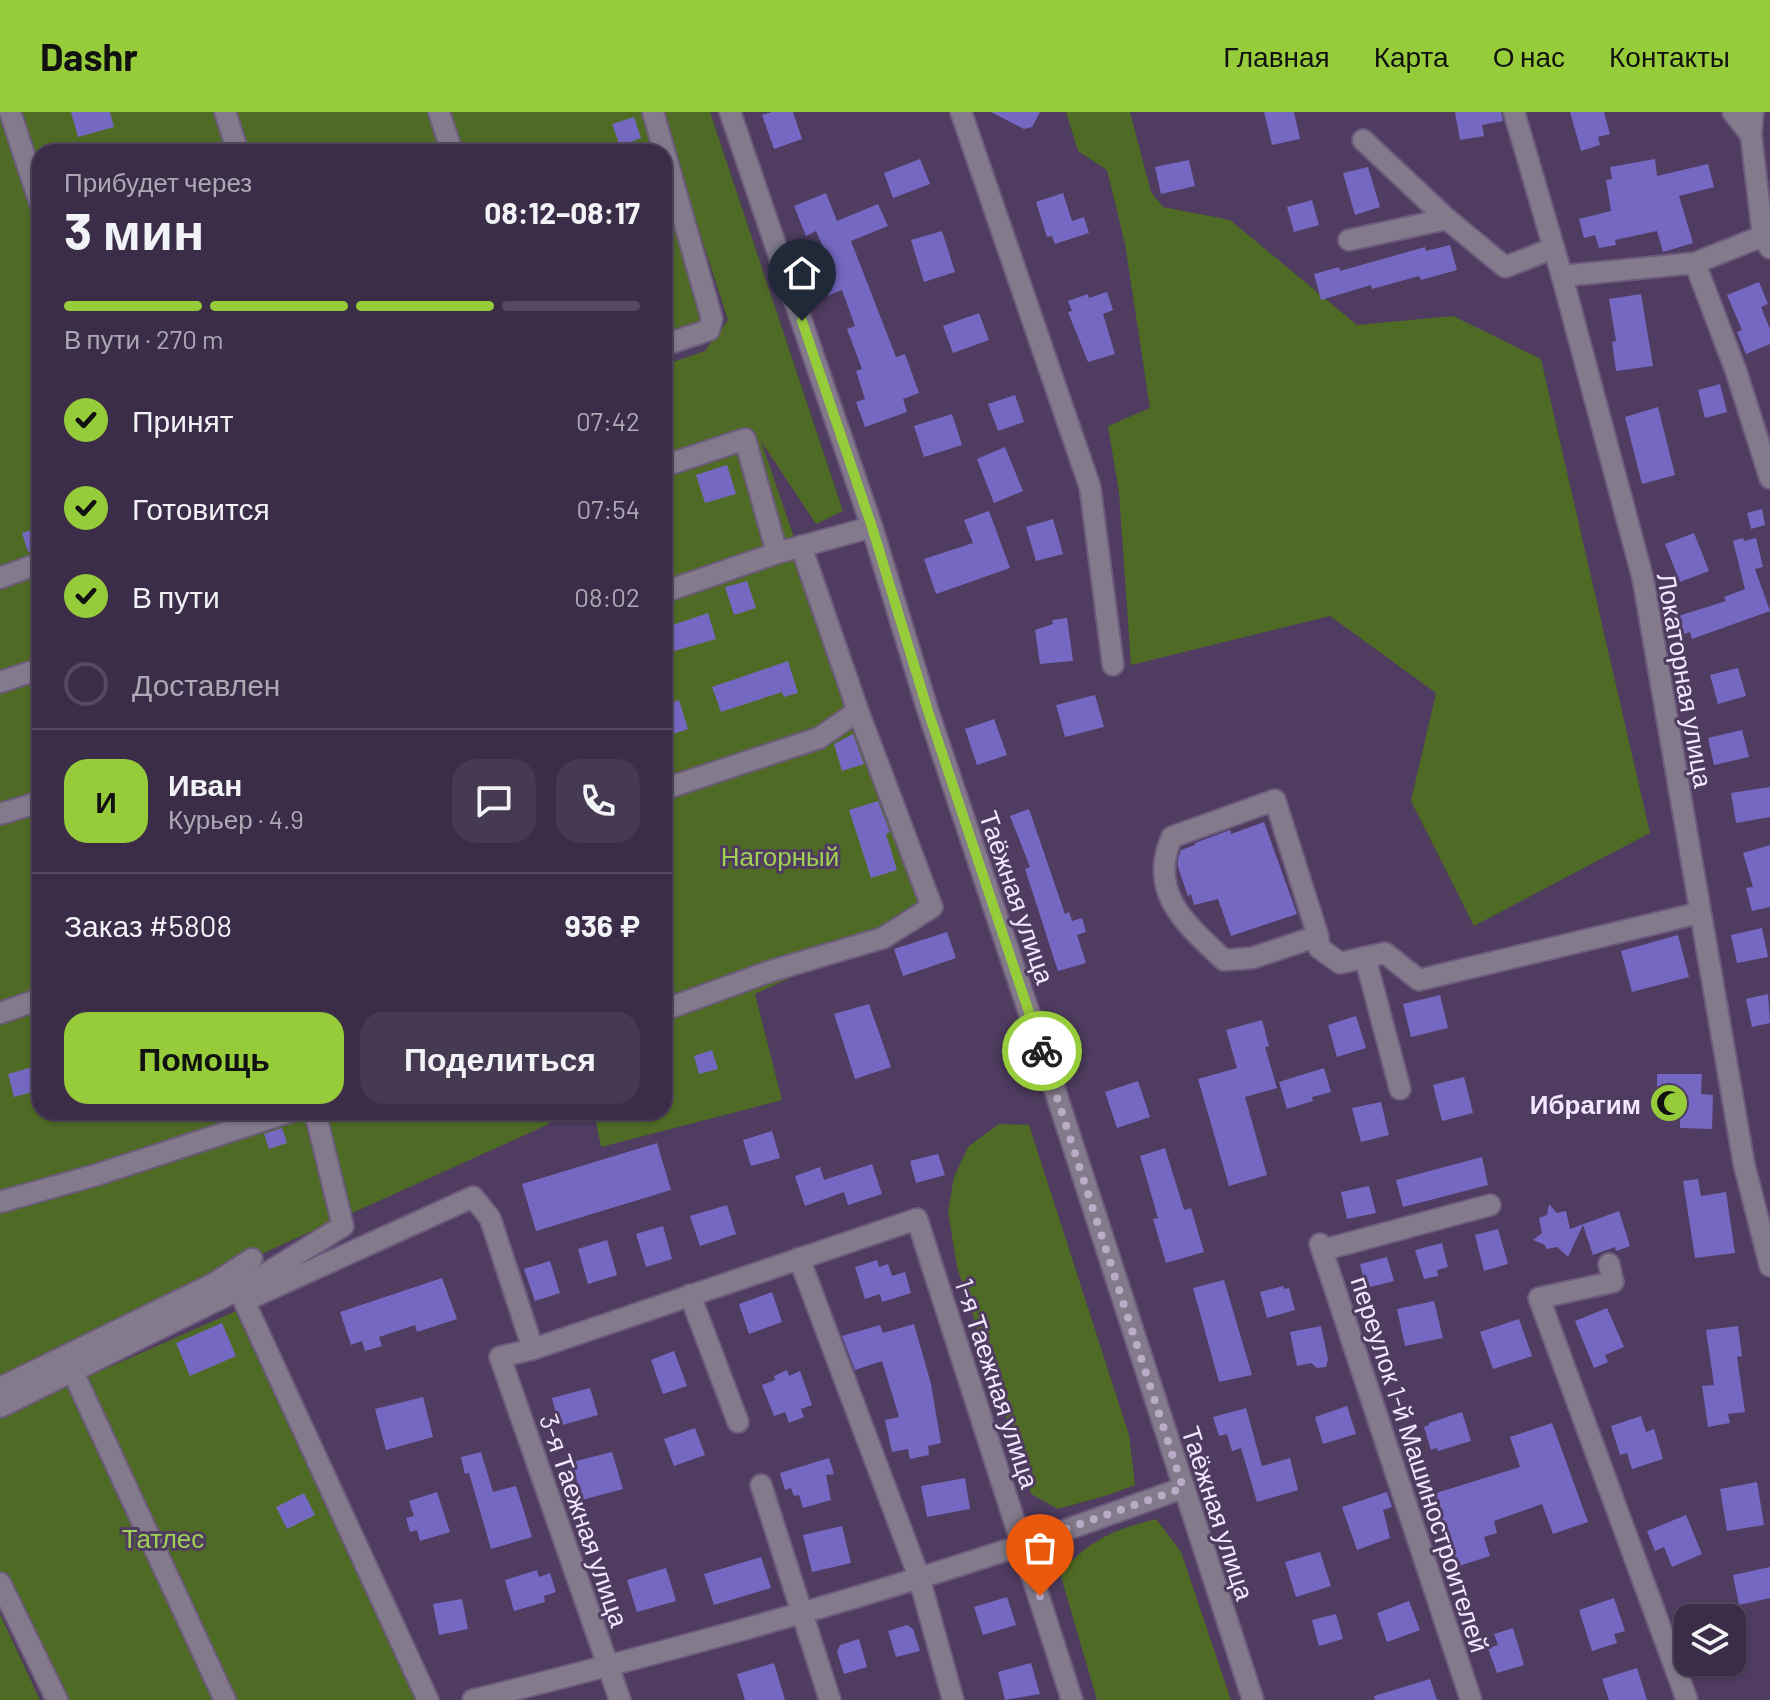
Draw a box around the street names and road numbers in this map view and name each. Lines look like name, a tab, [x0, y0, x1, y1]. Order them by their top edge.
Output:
street label: Локаторная улица	[1652, 570, 1720, 790]
street label: Таёжная улица	[974, 807, 1062, 988]
street label: переулок 1-й Машиностроителей	[1345, 1272, 1497, 1656]
street label: 1-я Таежная улица	[949, 1274, 1047, 1492]
street label: 3-я Таежная улица	[534, 1409, 636, 1631]
street label: Таёжная улица	[1176, 1422, 1262, 1604]

